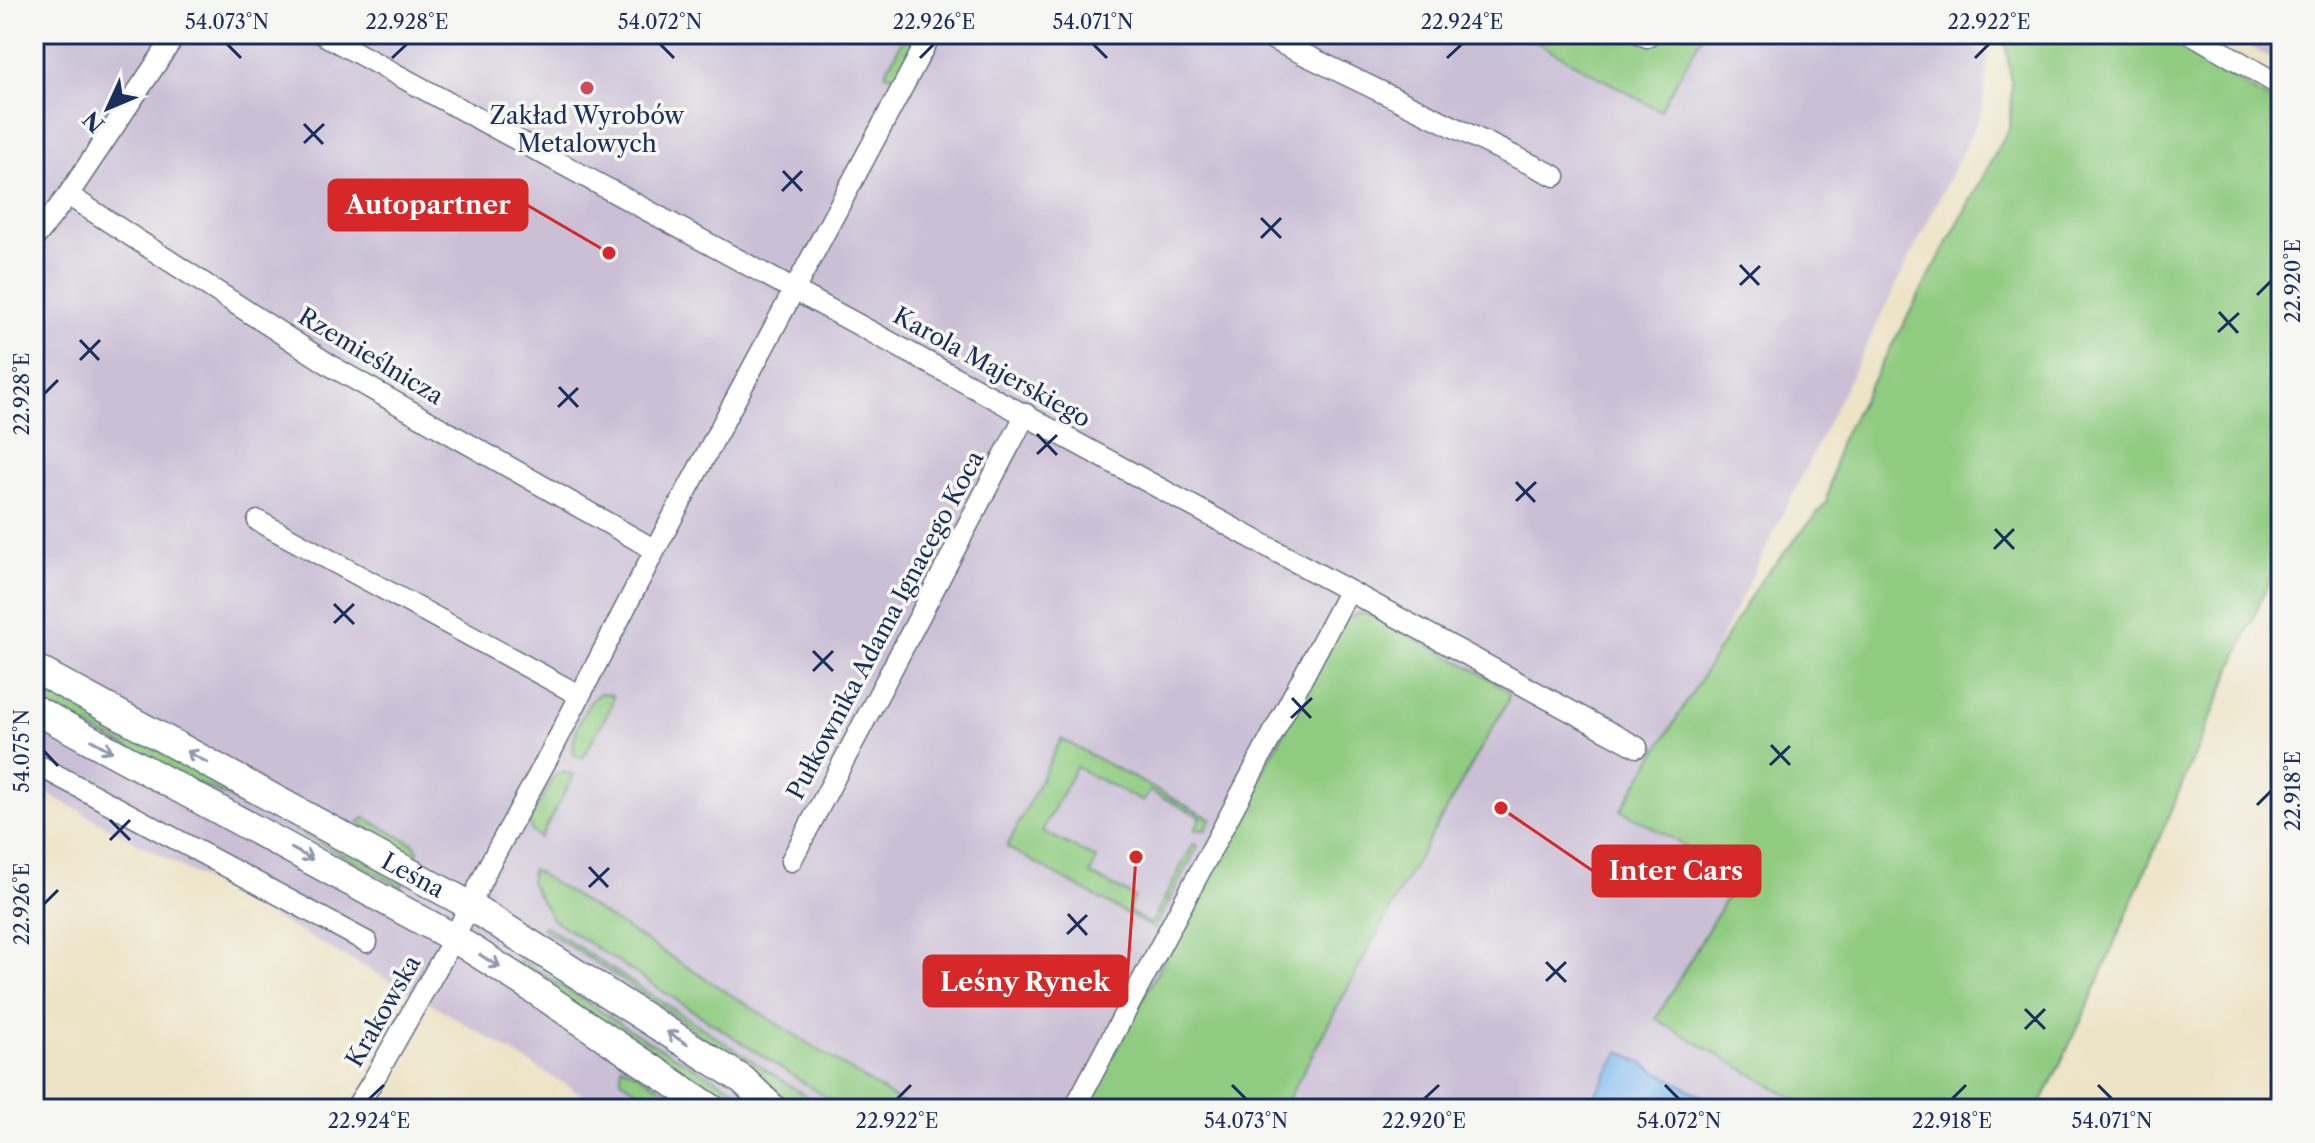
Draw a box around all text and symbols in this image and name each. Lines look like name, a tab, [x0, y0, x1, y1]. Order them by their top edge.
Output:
text: 54.073°N	[185, 10, 269, 34]
text: 22.928°E	[365, 10, 449, 34]
text: 54.072°N	[618, 10, 702, 34]
text: 22.926°E	[893, 10, 975, 34]
text: 54.071°N	[1052, 10, 1134, 34]
text: 22.924°E	[1421, 10, 1503, 34]
text: 22.922°E	[1948, 10, 2030, 34]
north arrow	[68, 68, 148, 148]
marker: Zakład Wyrobów Metalowych	[578, 79, 596, 97]
place label: Zakład Wyrobów Metalowych	[490, 101, 685, 158]
text: N	[78, 105, 110, 138]
callout: Autopartner	[329, 180, 527, 230]
text: Autopartner	[344, 189, 511, 221]
text: 22.920°E	[2281, 239, 2305, 323]
street label: Rzemieślnicza	[293, 301, 449, 411]
street label: Karola Majerskiego	[888, 301, 1096, 433]
text: 22.928°E	[10, 352, 34, 436]
street label: Pułkownika Adama Ignacego Koca	[780, 445, 990, 804]
text: 54.075°N	[10, 709, 34, 793]
one-way arrow	[90, 739, 114, 754]
one-way arrow	[185, 748, 209, 764]
text: 22.918°E	[2281, 751, 2305, 831]
street label: Leśna	[377, 846, 450, 904]
callout: Inter Cars	[1593, 846, 1760, 896]
one-way arrow	[290, 847, 313, 863]
text: Inter Cars	[1609, 855, 1743, 887]
text: 22.926°E	[10, 863, 34, 945]
street label: Krakowska	[339, 950, 427, 1072]
one-way arrow	[478, 953, 501, 969]
callout: Leśny Rynek	[924, 956, 1127, 1006]
text: Leśny Rynek	[940, 966, 1111, 998]
one-way arrow	[667, 1030, 689, 1047]
text: 22.924°E	[328, 1109, 410, 1133]
text: 22.922°E	[856, 1109, 938, 1133]
text: 54.073°N	[1204, 1109, 1288, 1133]
text: 22.920°E	[1382, 1109, 1466, 1133]
text: 54.072°N	[1637, 1109, 1721, 1133]
text: 22.918°E	[1912, 1109, 1992, 1133]
text: 54.071°N	[2071, 1109, 2153, 1133]

